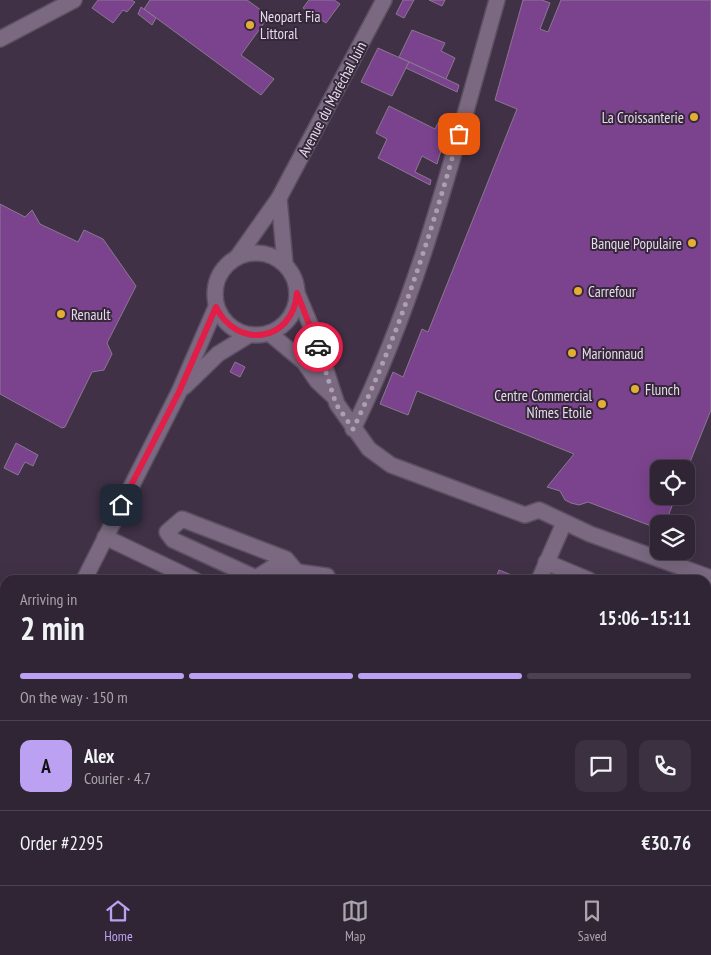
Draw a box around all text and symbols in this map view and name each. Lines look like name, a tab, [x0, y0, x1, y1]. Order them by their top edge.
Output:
place label: Neopart Fia Littoral	[260, 7, 320, 43]
marker: Neopart Fia Littoral	[244, 19, 256, 31]
street label: Avenue du Maréchal Juin	[294, 38, 370, 160]
place label: La Croissanterie	[602, 108, 684, 127]
marker: La Croissanterie	[688, 111, 700, 123]
pin	[438, 113, 480, 155]
icon: bag	[445, 120, 473, 148]
place label: Banque Populaire	[591, 234, 682, 253]
marker: Banque Populaire	[686, 237, 698, 249]
place label: Carrefour	[588, 282, 637, 301]
marker: Carrefour	[572, 285, 584, 297]
place label: Renault	[71, 305, 111, 324]
marker: Renault	[55, 308, 67, 320]
courier	[293, 322, 343, 372]
icon: car	[304, 333, 332, 361]
place label: Marionnaud	[582, 344, 644, 363]
marker: Marionnaud	[566, 347, 578, 359]
place label: Flunch	[645, 380, 680, 399]
marker: Flunch	[629, 383, 641, 395]
place label: Centre Commercial Nîmes Etoile	[494, 386, 592, 422]
marker: Centre Commercial Nîmes Etoile	[596, 398, 608, 410]
map controls	[650, 460, 695, 560]
button: locate	[650, 460, 695, 505]
pin	[100, 484, 142, 526]
icon: home	[107, 491, 135, 519]
button: layers	[650, 515, 695, 560]
text: Arriving in	[20, 589, 77, 609]
text: 15:06–15:11	[598, 606, 691, 630]
text: 2 min	[20, 607, 85, 649]
text: On the way · 150 m	[20, 687, 128, 707]
button: chat	[575, 740, 627, 792]
button: phone	[639, 740, 691, 792]
text: Alex	[84, 744, 114, 768]
text: A	[41, 754, 51, 778]
text: Courier · 4.7	[84, 768, 151, 788]
text: Order #2295	[20, 831, 104, 855]
text: €30.76	[642, 831, 691, 855]
tab: Home	[104, 897, 133, 945]
tab: Map	[341, 897, 369, 945]
tab: Saved	[578, 897, 607, 945]

